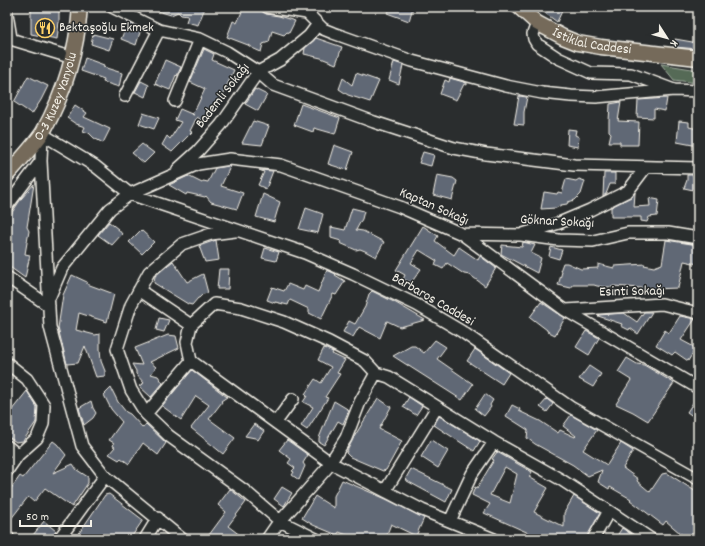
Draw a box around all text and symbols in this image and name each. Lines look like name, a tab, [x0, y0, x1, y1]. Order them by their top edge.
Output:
restaurant icon: Bektaşoğlu Ekmek	[34, 17, 56, 39]
place label: Bektaşoğlu Ekmek	[59, 18, 154, 38]
north arrow	[647, 18, 687, 58]
street label: İstiklal Caddesi	[548, 23, 633, 60]
text: K	[666, 36, 681, 49]
street label: O-3 Kuzey Yanyolu	[29, 50, 83, 146]
street label: Bademli Sokağı	[191, 59, 255, 133]
street label: Kaptan Sokağı	[396, 183, 472, 231]
street label: Göknar Sokağı	[520, 210, 594, 234]
street label: Barbaros Caddesi	[388, 268, 479, 332]
street label: Esinti Sokağı	[599, 281, 665, 303]
scale bar	[20, 502, 91, 528]
text: 50 m	[26, 509, 49, 526]

